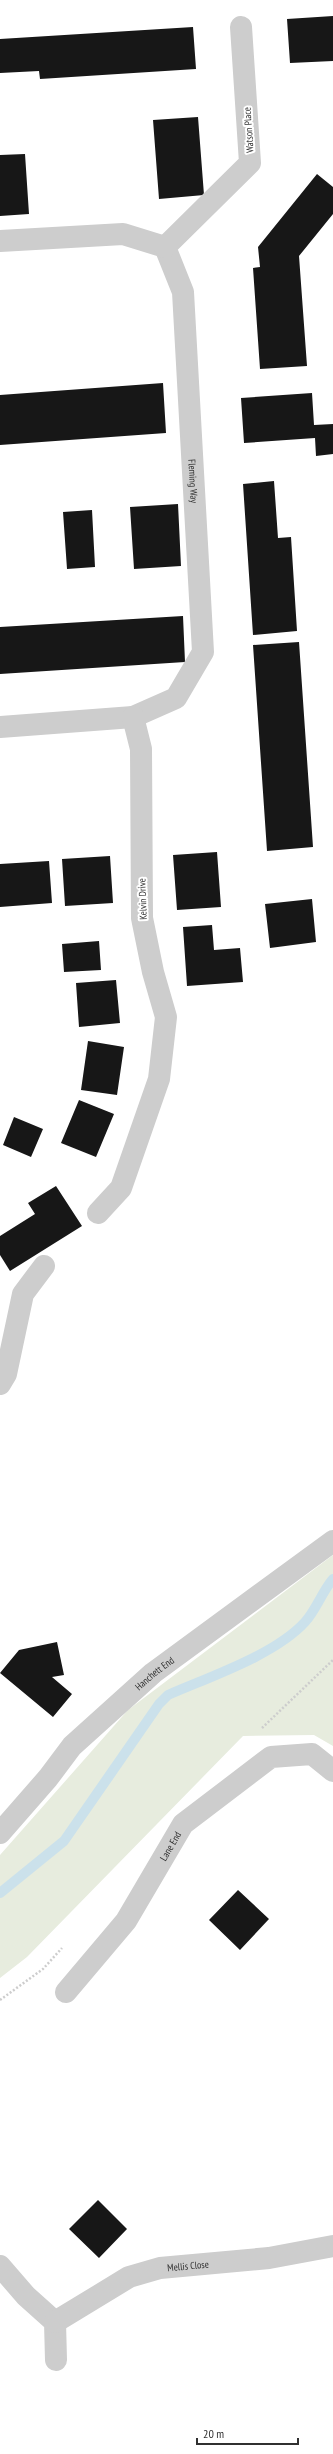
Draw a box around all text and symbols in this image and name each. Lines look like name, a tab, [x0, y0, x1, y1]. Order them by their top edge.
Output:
street label: Watson Place	[240, 107, 257, 153]
street label: Fleming Way	[185, 459, 201, 504]
street label: Kelvin Drive	[135, 878, 150, 920]
street label: Hanchett End	[132, 1654, 177, 1693]
street label: Lane End	[157, 1829, 184, 1863]
street label: Mellis Close	[167, 2258, 209, 2274]
scale bar	[197, 2420, 298, 2446]
text: 20 m	[203, 2426, 224, 2441]

